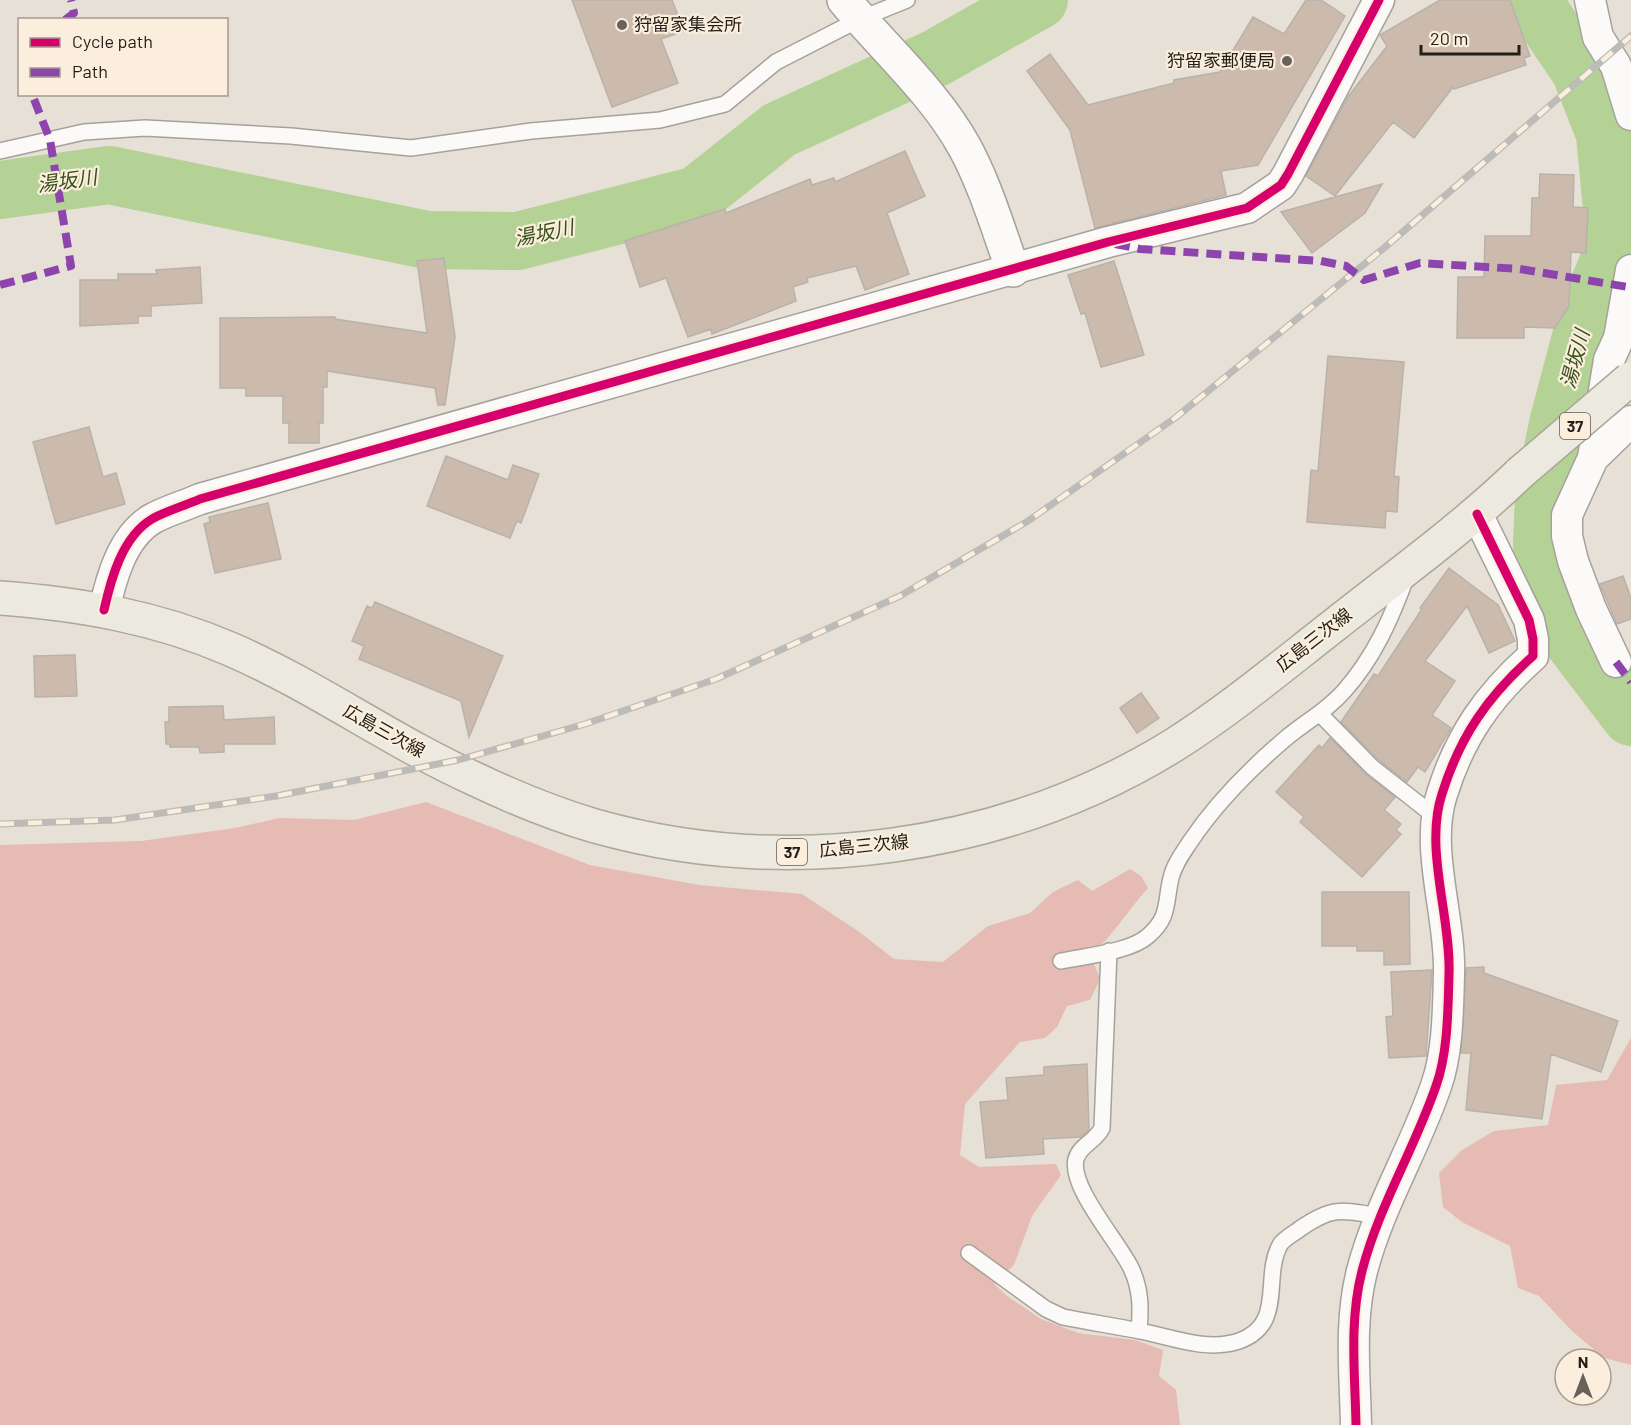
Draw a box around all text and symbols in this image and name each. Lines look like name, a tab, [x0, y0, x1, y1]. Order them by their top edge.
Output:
place label: 狩留家集会所	[634, 13, 742, 35]
legend	[18, 18, 228, 96]
marker: 狩留家集会所	[615, 18, 629, 32]
scale bar	[1421, 18, 1518, 56]
text: 20 m	[1430, 27, 1468, 49]
text: Cycle path	[72, 30, 153, 52]
place label: 狩留家郵便局	[1167, 49, 1275, 71]
marker: 狩留家郵便局	[1280, 54, 1294, 68]
text: Path	[72, 60, 108, 82]
water label: 湯坂川	[35, 164, 100, 196]
water label: 湯坂川	[512, 214, 578, 250]
water label: 湯坂川	[1555, 325, 1594, 391]
road number: 37	[1560, 413, 1590, 439]
street label: 広島三次線	[1271, 603, 1356, 676]
street label: 広島三次線	[340, 699, 429, 762]
street label: 広島三次線	[818, 829, 910, 861]
road number: 37	[777, 839, 807, 865]
north arrow	[1553, 1347, 1613, 1407]
text: N	[1578, 1352, 1588, 1371]

